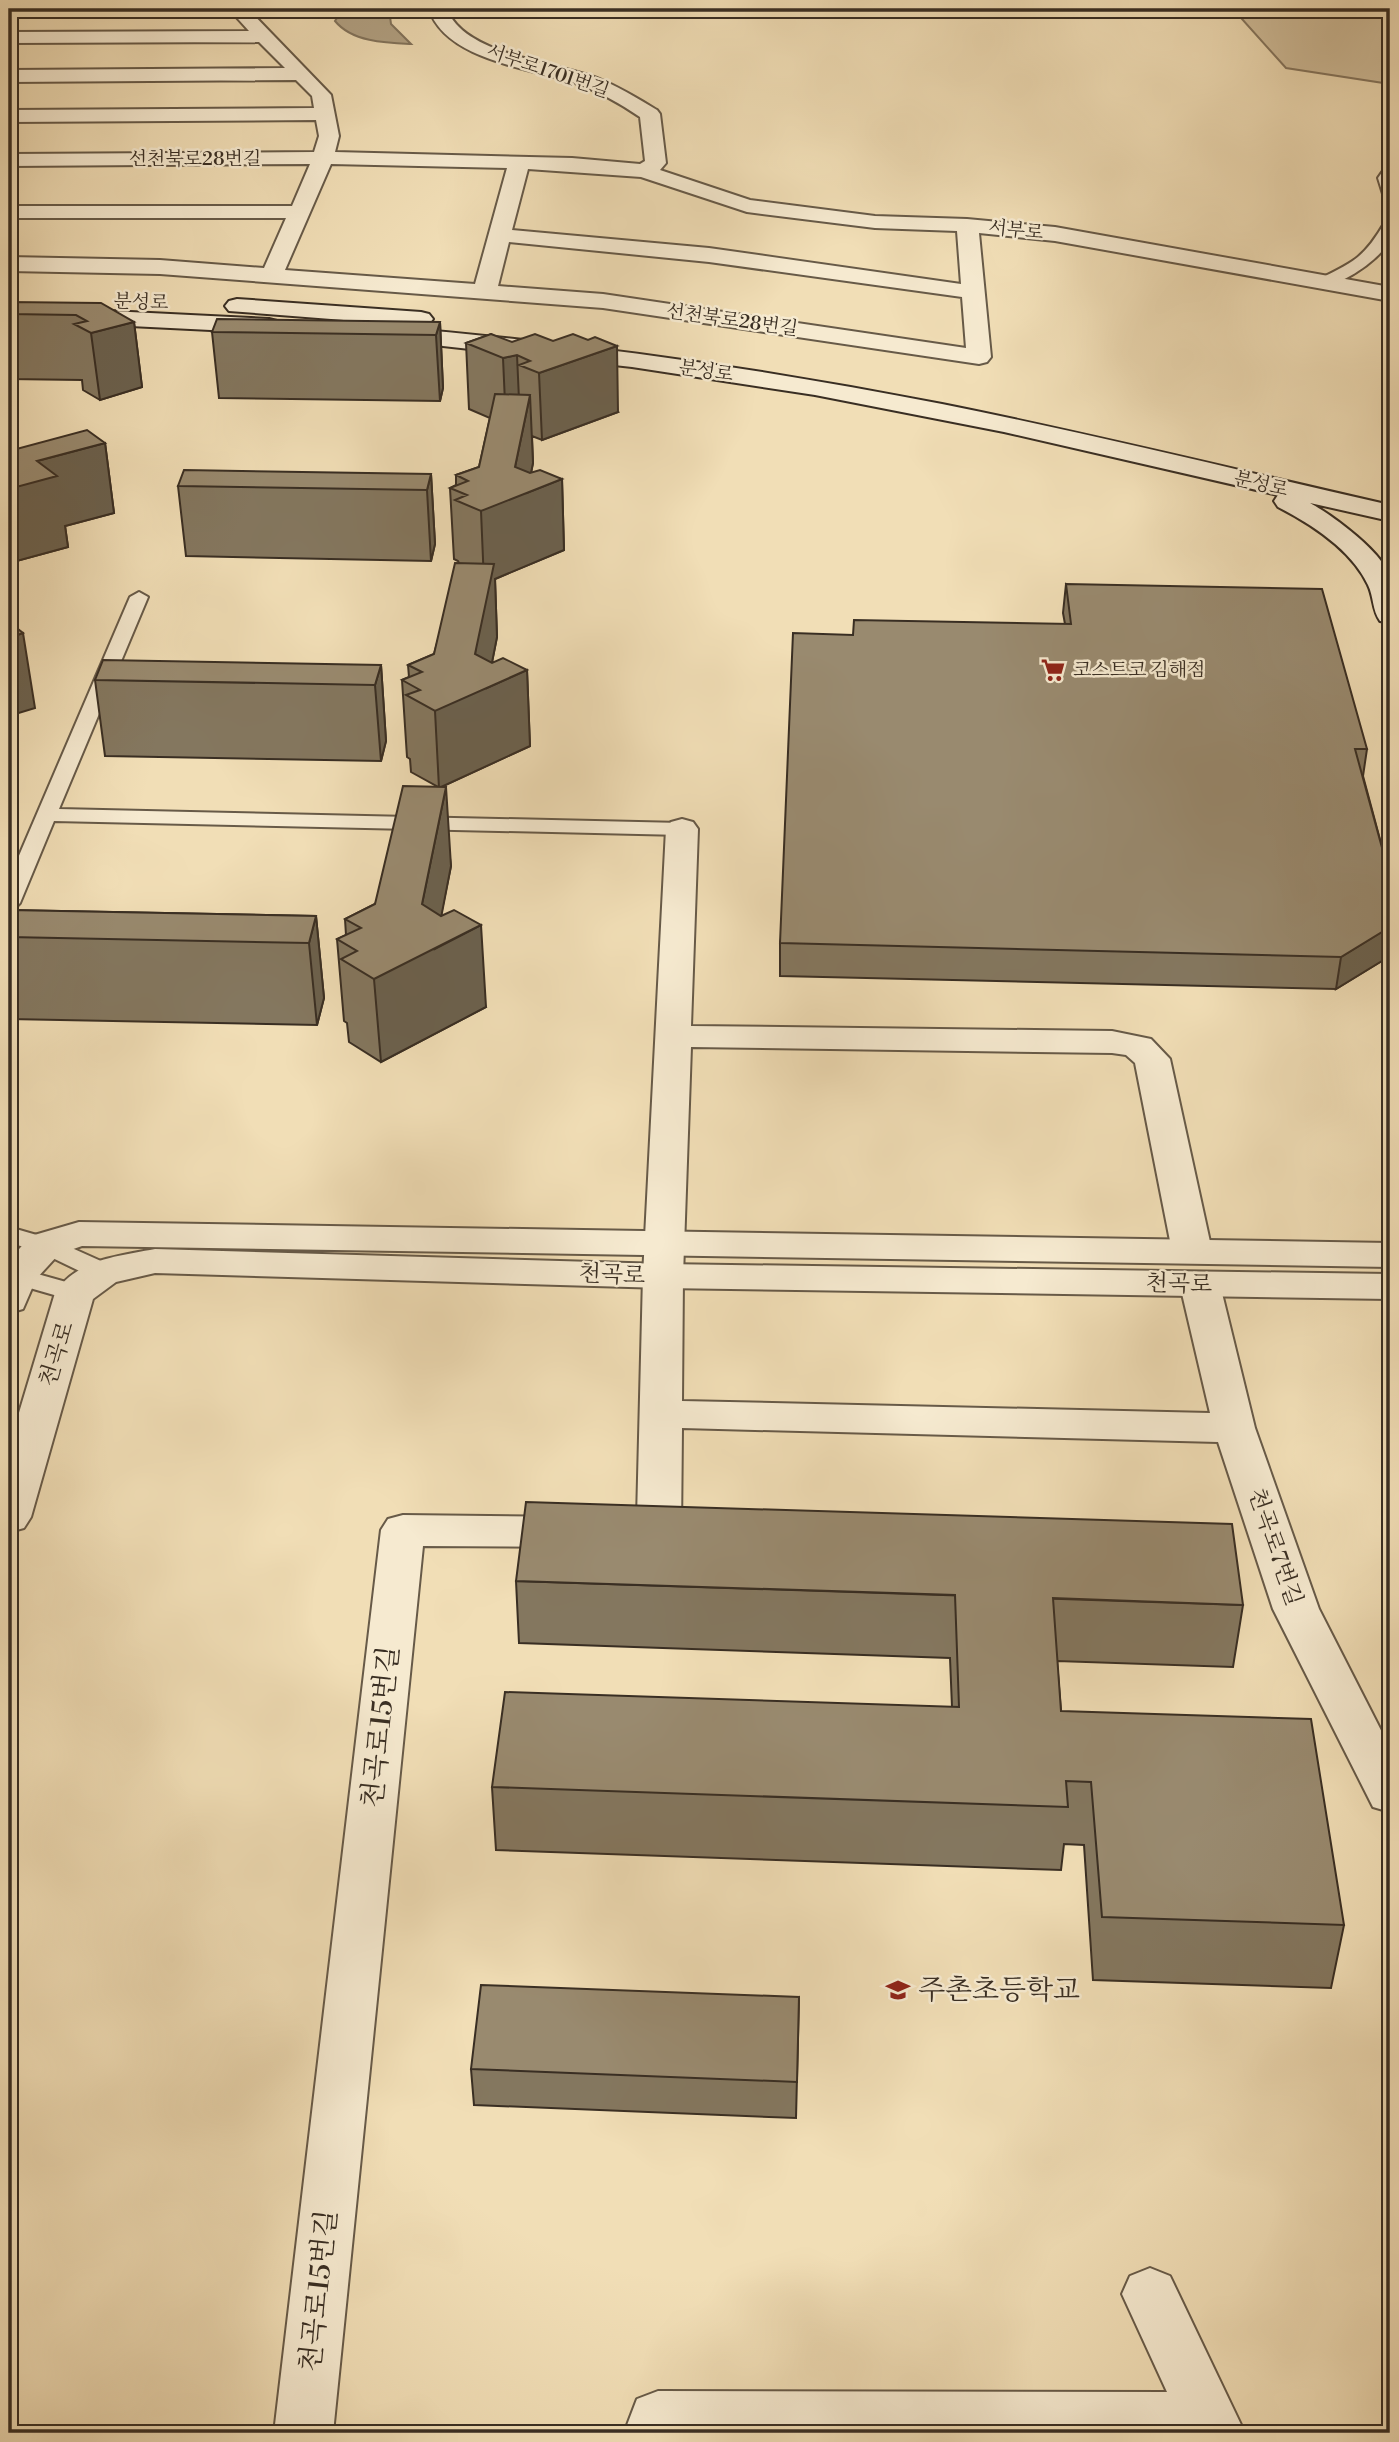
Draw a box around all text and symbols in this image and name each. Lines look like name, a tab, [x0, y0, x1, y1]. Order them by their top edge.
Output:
street label: 서부로1701번길	[483, 39, 613, 103]
street label: 선천북로28번길	[129, 147, 261, 171]
street label: 서부로	[987, 215, 1045, 245]
street label: 분성로	[113, 289, 169, 315]
street label: 선천북로28번길	[665, 299, 799, 341]
street label: 분성로	[677, 355, 735, 387]
street label: 분성로	[1231, 466, 1291, 502]
supermarket icon: 코스트코 김해점	[1039, 656, 1067, 684]
place label: 코스트코 김해점	[1073, 658, 1205, 682]
street label: 천곡로	[578, 1260, 646, 1290]
street label: 천곡로	[1145, 1269, 1213, 1299]
street label: 천곡로	[34, 1318, 80, 1390]
street label: 천곡로7번길	[1242, 1484, 1308, 1610]
street label: 천곡로15번길	[355, 1644, 407, 1810]
place label: 주촌초등학교	[918, 1973, 1080, 2008]
school or university icon: 주촌초등학교	[884, 1976, 912, 2004]
street label: 천곡로15번길	[293, 2208, 345, 2374]

